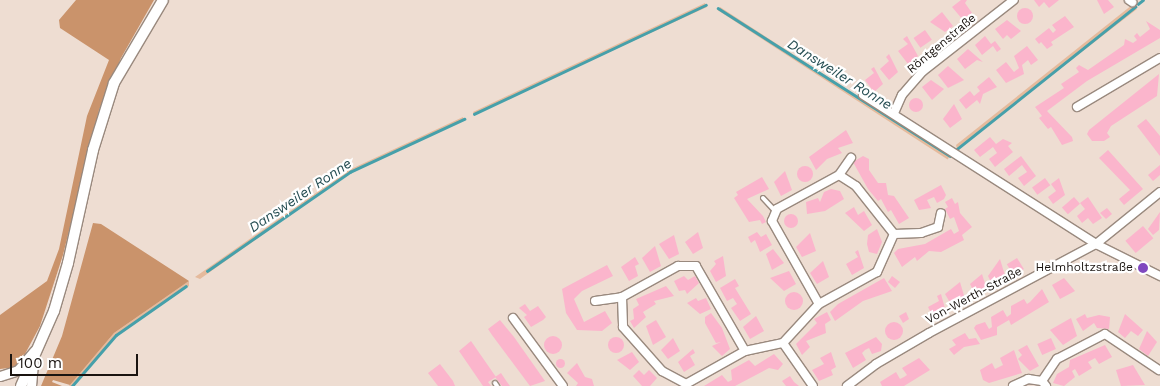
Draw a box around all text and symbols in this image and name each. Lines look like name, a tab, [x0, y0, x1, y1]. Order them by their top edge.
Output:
street label: Röntgenstraße	[905, 11, 979, 77]
water label: Dansweiler Ronne	[784, 35, 896, 113]
water label: Dansweiler Ronne	[245, 154, 355, 236]
place label: Helmholtzstraße	[1036, 261, 1133, 275]
marker: Helmholtzstraße	[1137, 262, 1149, 274]
street label: Von-Werth-Straße	[923, 265, 1025, 327]
scale bar	[12, 344, 140, 376]
text: 100 m	[18, 354, 62, 372]

